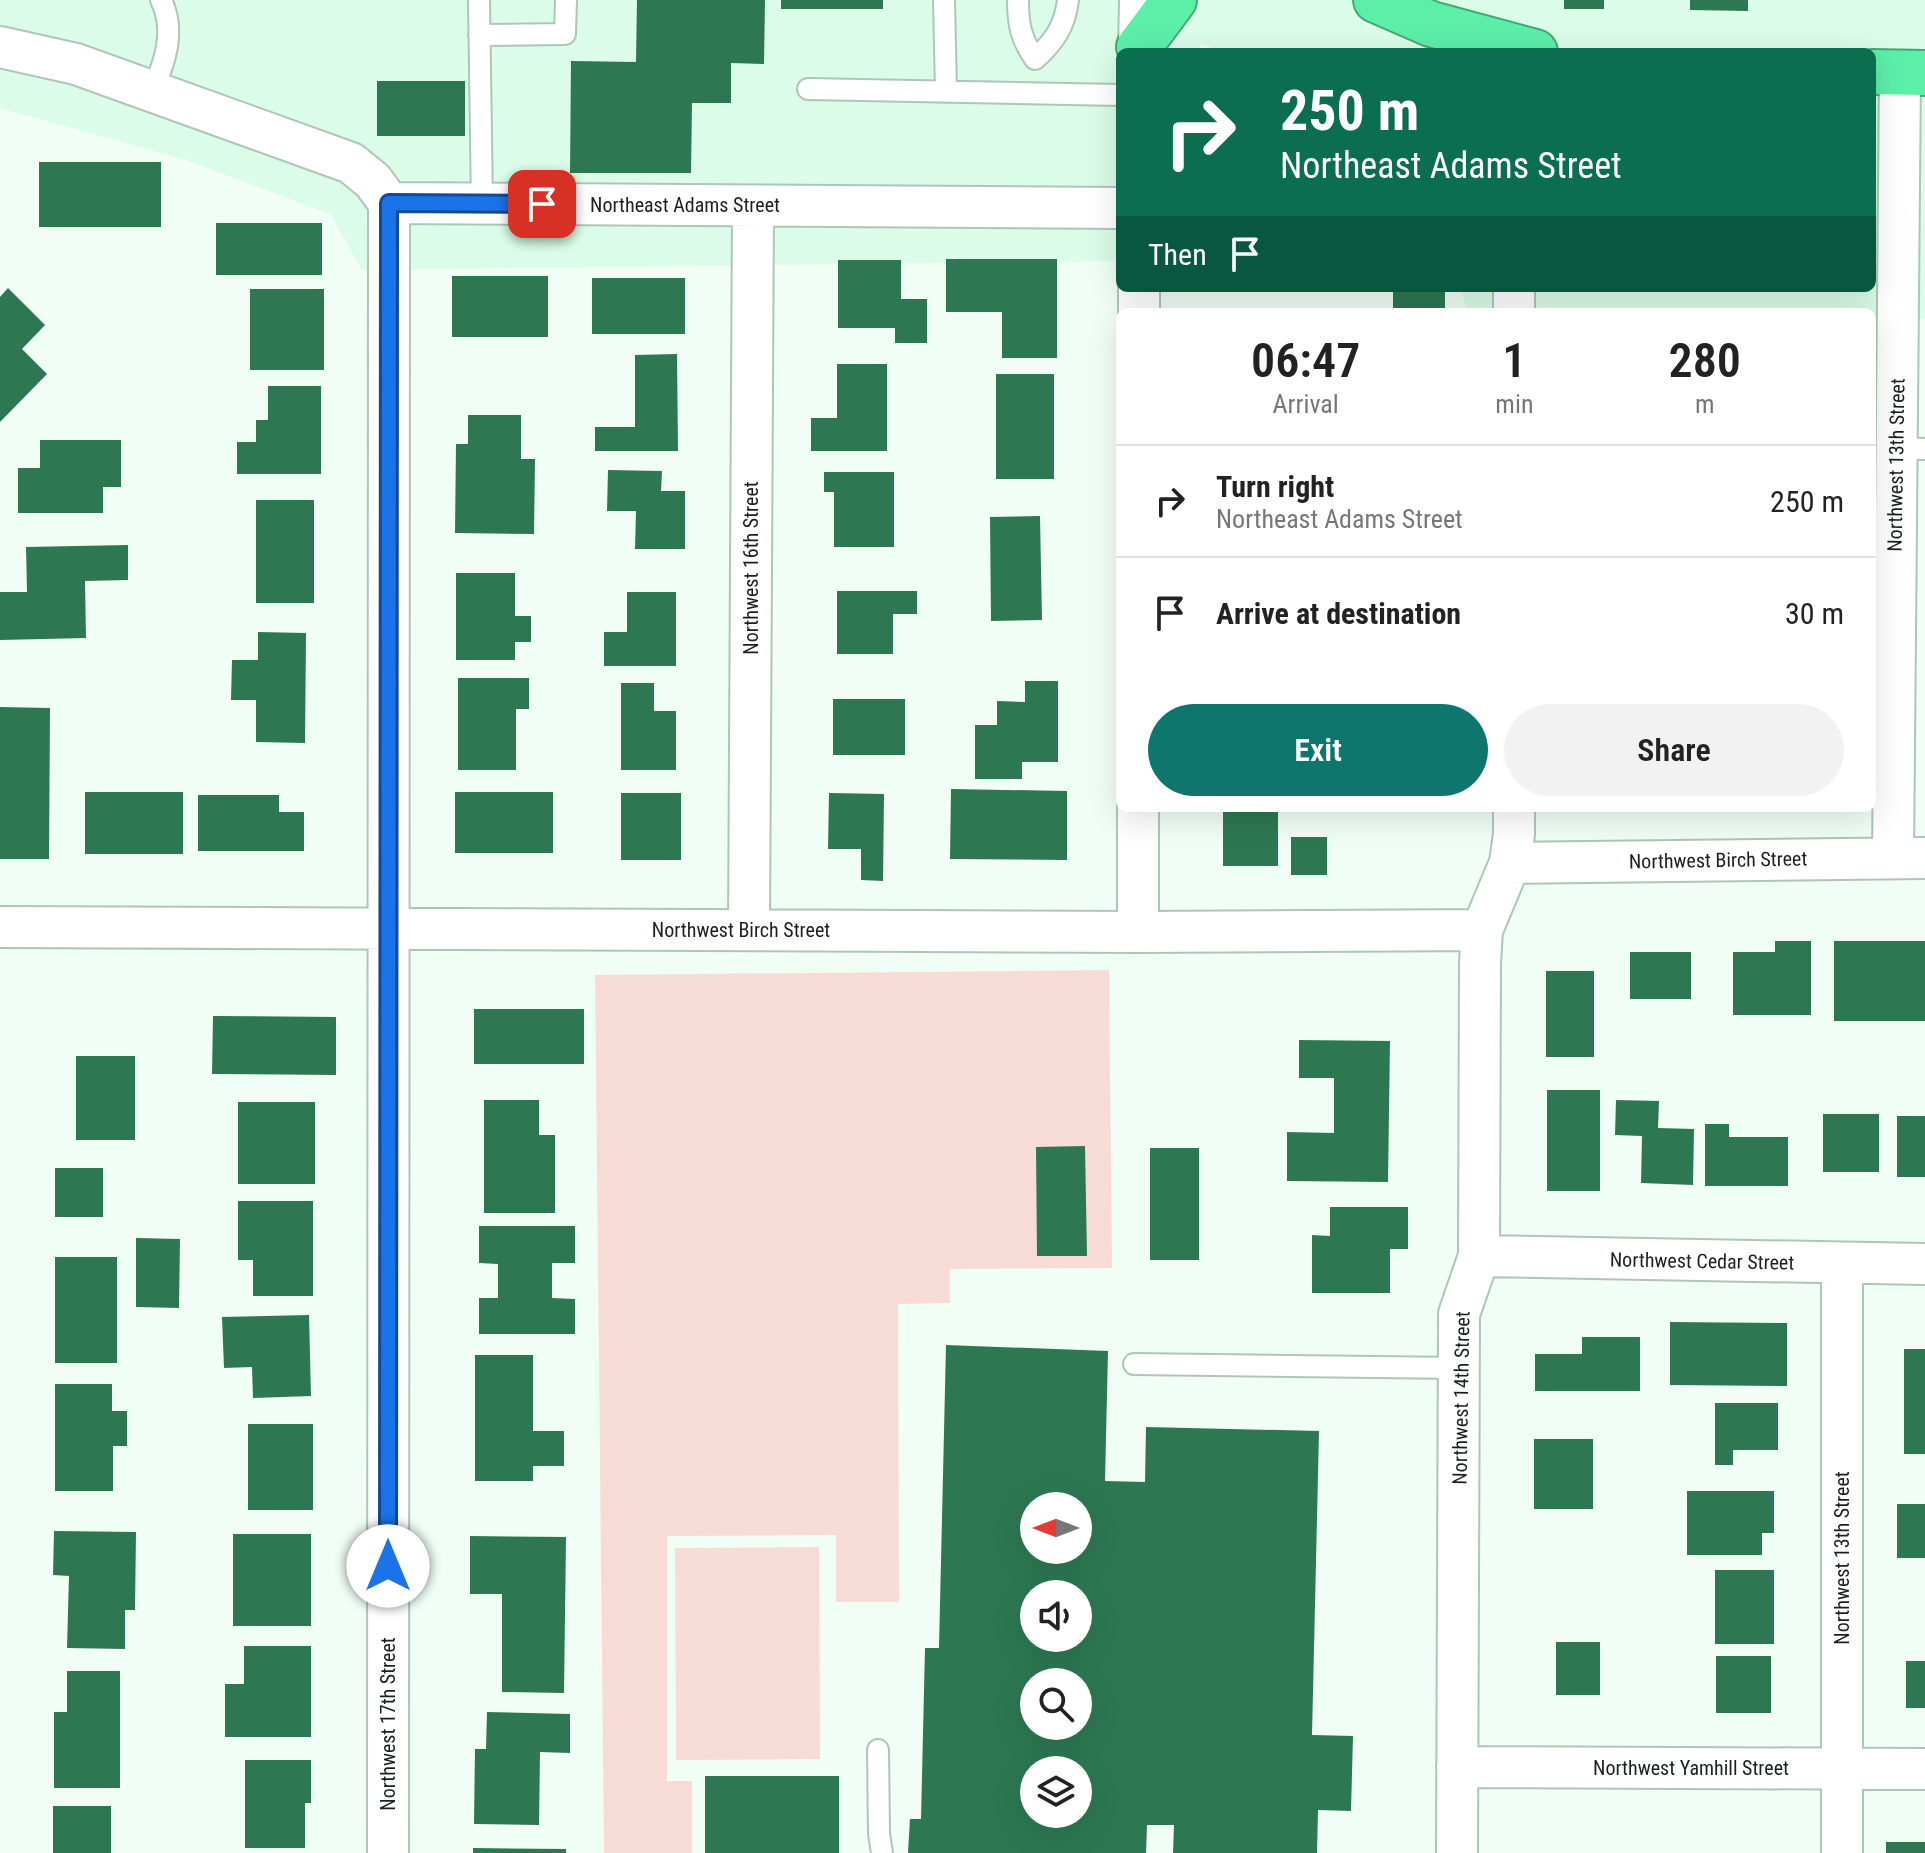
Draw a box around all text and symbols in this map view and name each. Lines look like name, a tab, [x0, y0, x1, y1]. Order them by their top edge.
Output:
text: 250 m	[1280, 78, 1419, 144]
icon: right	[1148, 80, 1252, 184]
text: Northeast Adams Street	[1280, 145, 1622, 187]
pin	[508, 170, 576, 238]
icon: arrive	[520, 182, 564, 226]
street label: Northeast Adams Street	[590, 193, 780, 217]
icon: arrive	[1223, 232, 1267, 276]
text: Then	[1148, 237, 1207, 272]
text: 06:47	[1251, 332, 1360, 389]
text: 1	[1502, 332, 1526, 389]
text: 280	[1669, 332, 1741, 389]
street label: Northwest 13th Street	[1882, 378, 1910, 552]
text: Arrival	[1273, 389, 1339, 419]
text: min	[1495, 389, 1533, 419]
text: m	[1695, 389, 1715, 419]
text: Turn right	[1216, 469, 1334, 504]
icon: right	[1148, 479, 1192, 523]
street label: Northwest 16th Street	[739, 481, 763, 655]
text: 250 m	[1770, 484, 1844, 519]
text: Northeast Adams Street	[1216, 504, 1463, 534]
icon: arrive	[1148, 591, 1192, 635]
text: Arrive at destination	[1216, 596, 1461, 631]
text: 30 m	[1785, 596, 1844, 631]
button: Exit	[1148, 704, 1488, 796]
button: Share	[1504, 704, 1844, 796]
street label: Northwest Birch Street	[1629, 846, 1807, 874]
street label: Northwest Birch Street	[652, 918, 830, 942]
street label: Northwest Cedar Street	[1610, 1247, 1794, 1275]
street label: Northwest 14th Street	[1447, 1311, 1475, 1485]
street label: Northwest 13th Street	[1830, 1471, 1854, 1645]
north arrow	[1020, 1492, 1092, 1564]
map controls	[1020, 1492, 1092, 1828]
position arrow	[346, 1524, 430, 1608]
button: sound	[1020, 1580, 1092, 1652]
street label: Northwest 17th Street	[376, 1637, 400, 1811]
button: search	[1020, 1668, 1092, 1740]
button: layers	[1020, 1756, 1092, 1828]
street label: Northwest Yamhill Street	[1593, 1756, 1789, 1780]

